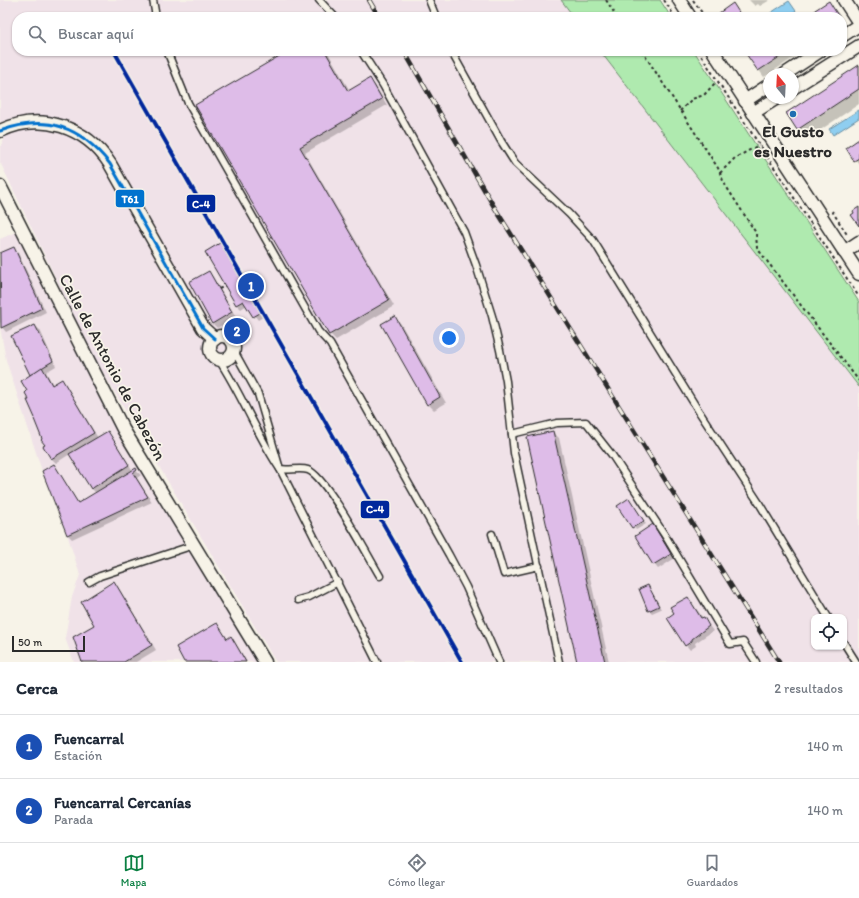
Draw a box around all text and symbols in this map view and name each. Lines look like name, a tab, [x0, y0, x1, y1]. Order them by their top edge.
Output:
search box	[12, 12, 847, 56]
icon: search	[26, 23, 48, 45]
text: Buscar aquí	[58, 25, 134, 43]
north arrow	[763, 68, 799, 104]
marker: El Gusto es Nuestro	[788, 109, 798, 119]
place label: El Gusto es Nuestro	[754, 121, 832, 161]
line badge: T61	[115, 189, 145, 208]
text: T61	[120, 193, 139, 206]
line badge: C-4	[186, 194, 216, 213]
text: C-4	[192, 198, 210, 211]
street label: Calle de Antonio de Cabezón	[55, 270, 171, 464]
pin: 1	[238, 271, 264, 301]
pin: 2	[224, 316, 250, 346]
your location	[439, 328, 459, 348]
line badge: C-4	[360, 500, 390, 519]
text: C-4	[366, 503, 384, 516]
map controls	[811, 614, 847, 650]
button: locate	[811, 614, 847, 650]
scale bar	[12, 634, 85, 653]
text: 50 m	[18, 636, 42, 649]
text: Cerca	[16, 678, 58, 698]
text: 2 resultados	[774, 681, 843, 696]
text: Fuencarral	[54, 730, 124, 748]
text: 1	[26, 739, 32, 754]
text: 140 m	[807, 739, 843, 754]
text: Estación	[54, 748, 102, 763]
text: Fuencarral Cercanías	[54, 794, 191, 812]
text: 2	[26, 803, 32, 818]
text: 140 m	[807, 803, 843, 818]
text: Parada	[54, 812, 93, 827]
tab: Mapa	[121, 852, 146, 889]
tab: Cómo llegar	[388, 852, 445, 889]
tab: Guardados	[687, 852, 738, 889]

